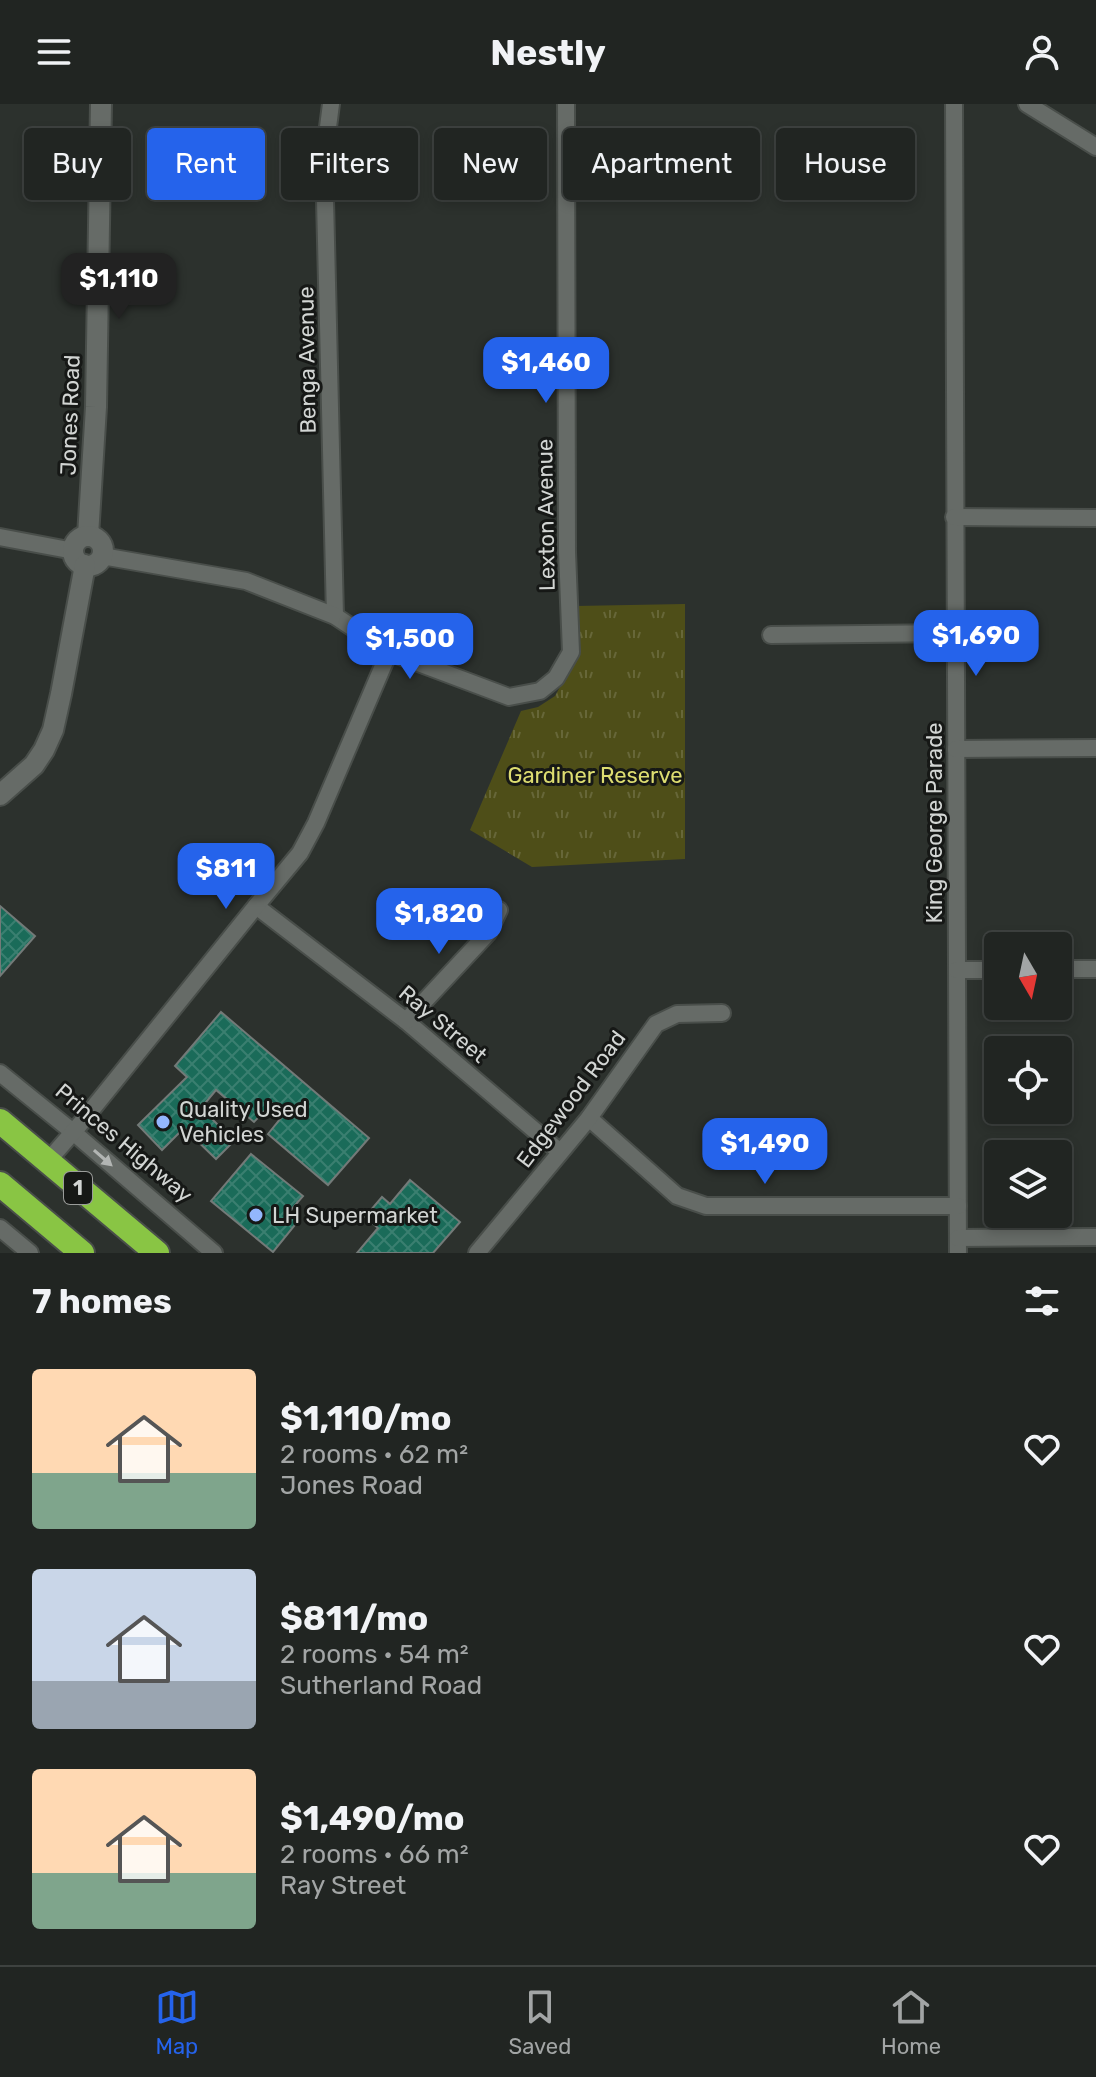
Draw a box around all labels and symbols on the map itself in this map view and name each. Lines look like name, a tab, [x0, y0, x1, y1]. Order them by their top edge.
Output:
pin: $1,110	[54, 253, 184, 321]
street label: Benga Avenue	[292, 286, 322, 434]
pin: $1,460	[481, 337, 611, 405]
street label: Jones Road	[54, 354, 86, 476]
street label: Lexton Avenue	[531, 439, 561, 591]
pin: $1,690	[911, 610, 1041, 678]
pin: $1,500	[345, 613, 475, 681]
street label: King George Parade	[921, 722, 948, 924]
park label: Gardiner Reserve	[507, 762, 683, 789]
pin: $811	[179, 843, 273, 911]
pin: $1,820	[374, 888, 504, 956]
north arrow	[984, 932, 1072, 1020]
street label: Ray Street	[393, 979, 493, 1069]
street label: Edgewood Road	[511, 1025, 631, 1173]
street label: Princes Highway	[50, 1078, 198, 1208]
place label: Quality Used Vehicles	[179, 1096, 307, 1148]
marker: Quality Used Vehicles	[154, 1113, 172, 1131]
pin: $1,490	[700, 1118, 830, 1186]
one-way arrow	[93, 1149, 113, 1166]
road number: 1	[64, 1172, 92, 1204]
place label: LH Supermarket	[272, 1202, 438, 1229]
marker: LH Supermarket	[247, 1206, 265, 1224]

